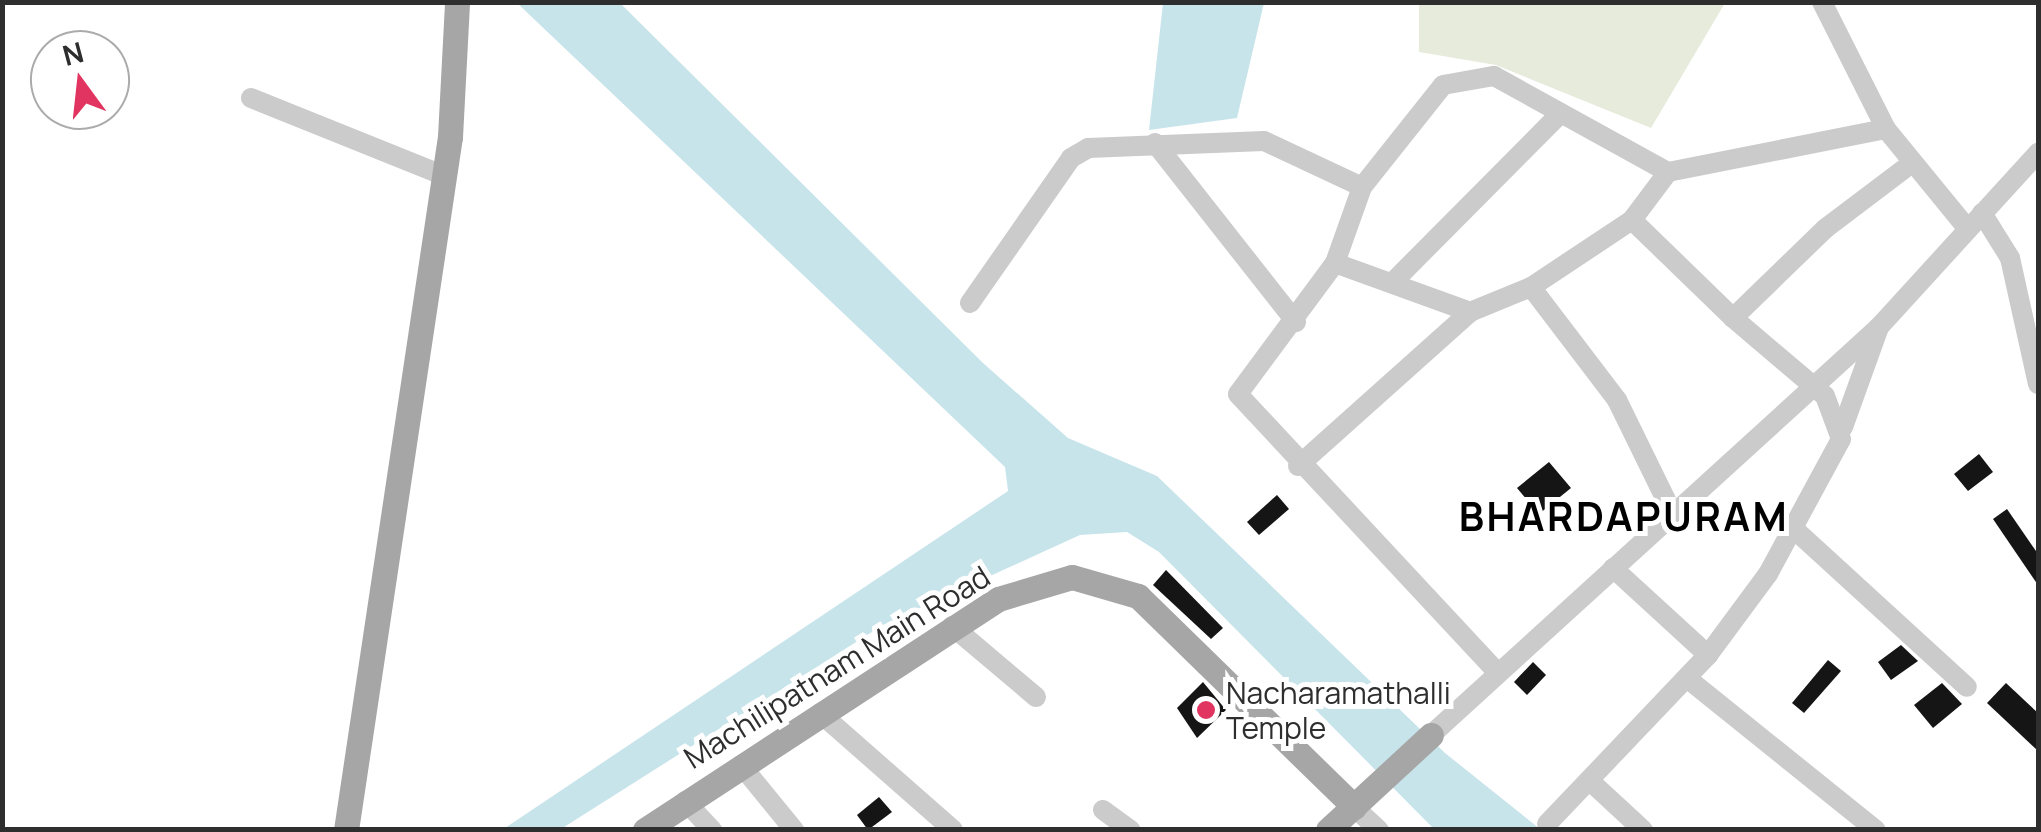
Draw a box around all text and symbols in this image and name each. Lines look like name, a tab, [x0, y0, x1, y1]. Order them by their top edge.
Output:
north arrow	[30, 30, 130, 130]
text: N	[58, 32, 87, 74]
district label: BHARDAPURAM	[1459, 492, 1789, 540]
street label: Machilipatnam Main Road	[678, 558, 996, 776]
place label: Nacharamathalli Temple	[1226, 675, 1451, 746]
marker: Nacharamathalli Temple	[1195, 699, 1217, 721]

